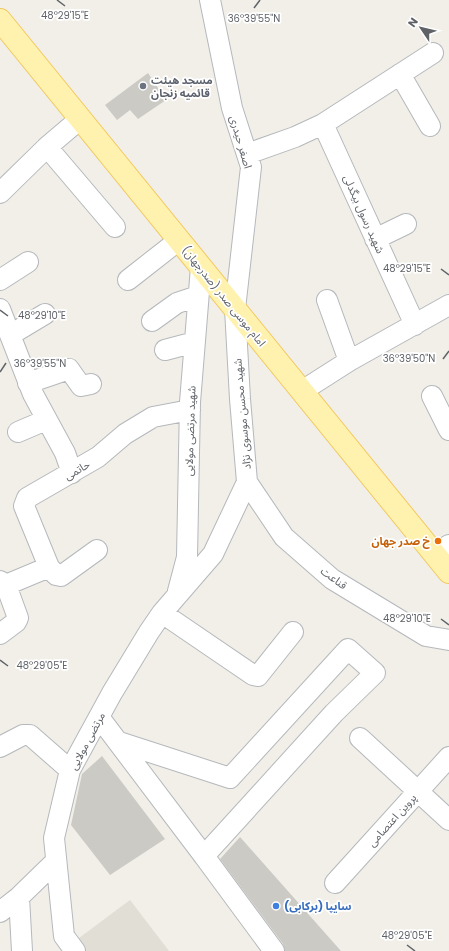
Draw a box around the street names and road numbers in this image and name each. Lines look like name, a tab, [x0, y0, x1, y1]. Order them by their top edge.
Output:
street label: اصغر حیدری	[226, 114, 256, 170]
street label: شهید رسول بیگدلی	[339, 172, 389, 256]
street label: (صدرجهان) امام موسی صدر	[178, 242, 270, 350]
street label: شهید محسن موسوی نژاد	[229, 358, 255, 470]
street label: شهید مرتضی مولایی	[180, 385, 200, 476]
street label: حاتمی	[61, 456, 93, 484]
street label: قناعت	[317, 563, 351, 593]
street label: مرتضی مولایی	[65, 709, 109, 773]
street label: پروین اعتصامی	[364, 790, 420, 850]

